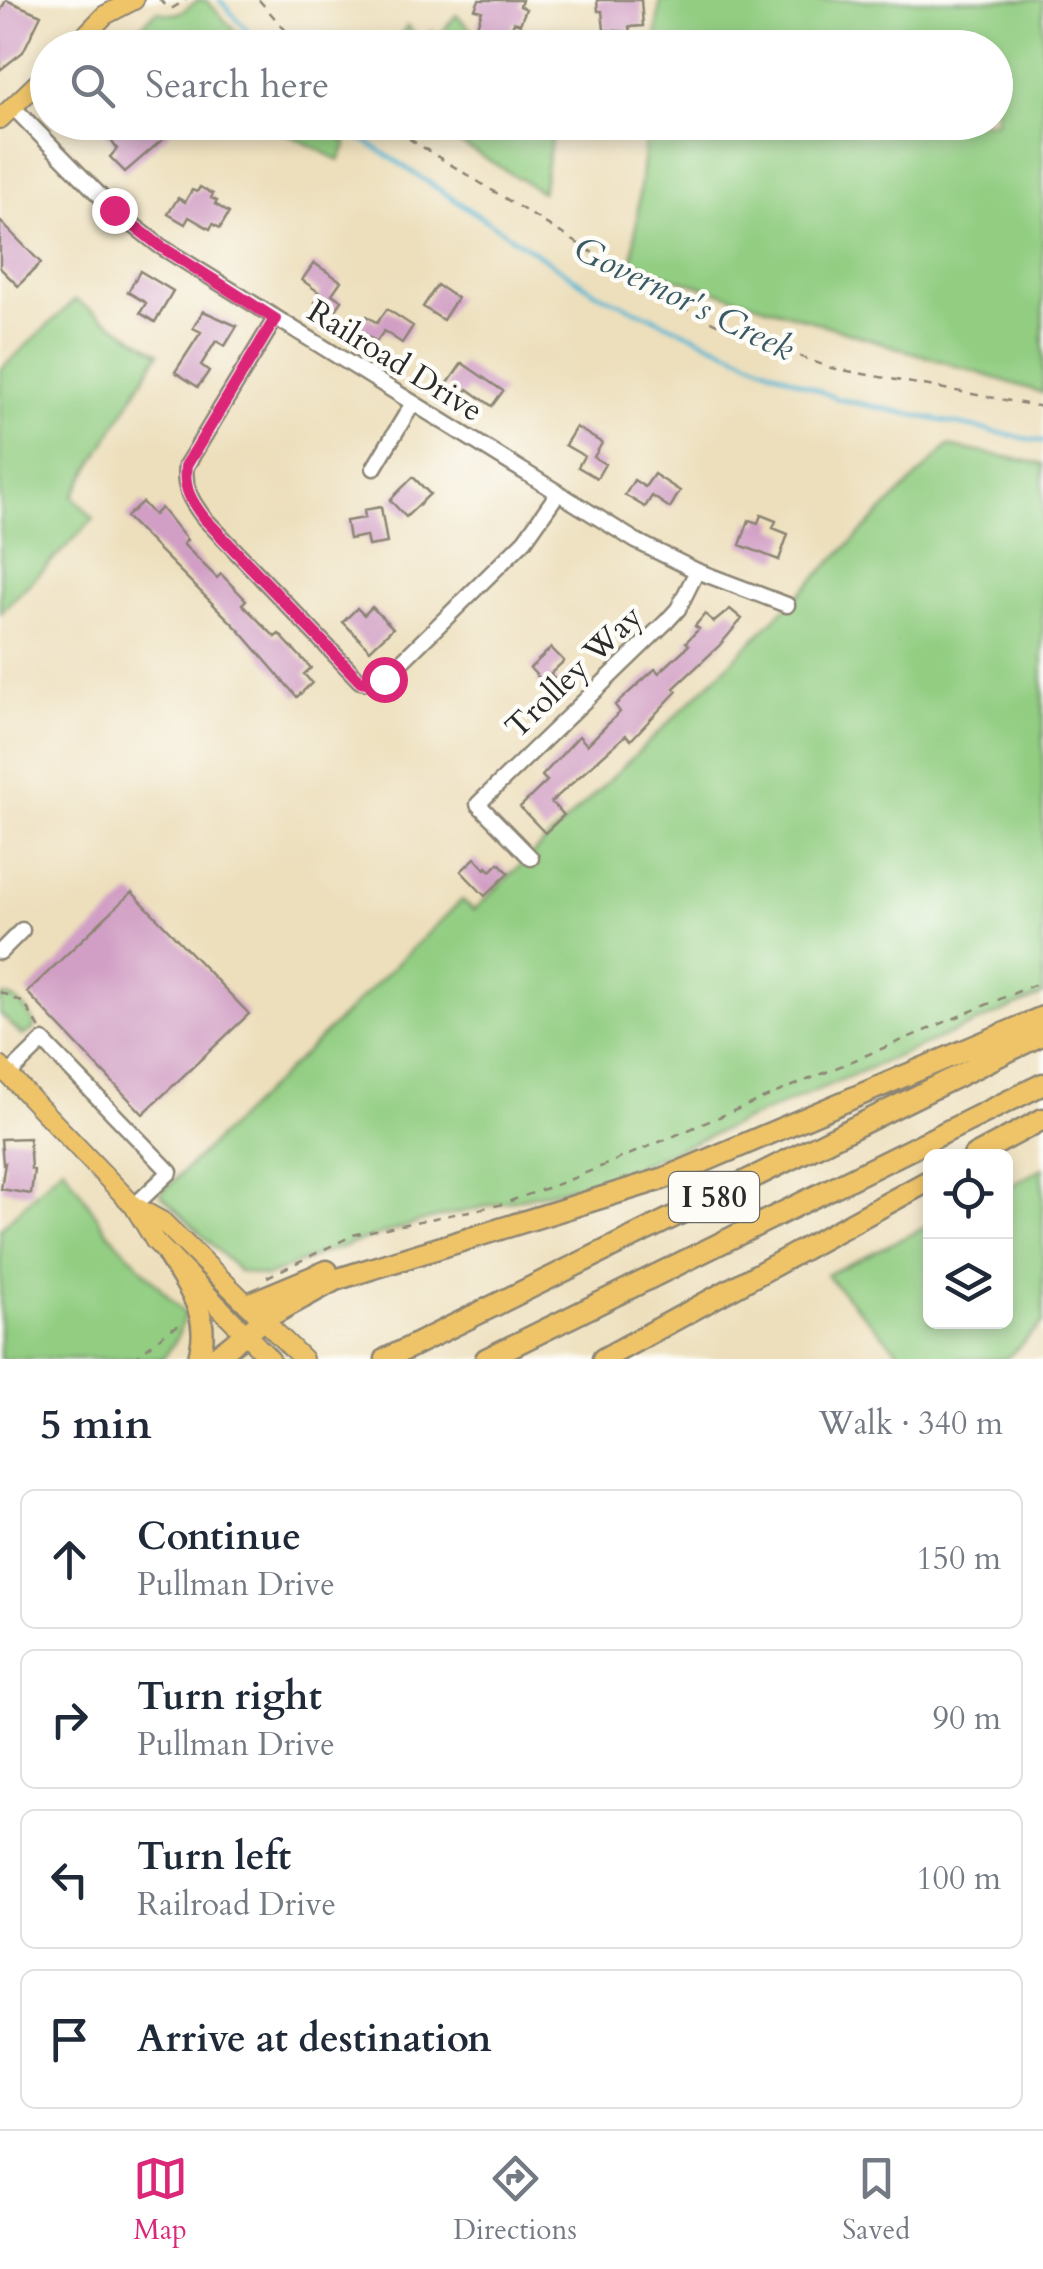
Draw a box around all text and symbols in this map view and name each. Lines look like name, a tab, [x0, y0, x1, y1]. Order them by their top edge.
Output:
search box	[30, 30, 1013, 140]
icon: search	[65, 58, 120, 113]
text: Search here	[145, 59, 329, 111]
route end	[92, 188, 138, 234]
water label: Governor's Creek	[566, 225, 803, 373]
street label: Railroad Drive	[299, 290, 491, 432]
street label: Trolley Way	[496, 595, 652, 749]
route start	[362, 657, 408, 703]
map controls	[923, 1149, 1013, 1329]
button: locate	[923, 1149, 1013, 1239]
road number: I 580	[669, 1172, 759, 1222]
button: layers	[923, 1239, 1013, 1329]
text: 5 min	[40, 1396, 152, 1453]
text: Walk · 340 m	[818, 1402, 1003, 1446]
text: Continue	[137, 1511, 301, 1563]
icon: ahead	[42, 1532, 97, 1587]
text: 150 m	[916, 1537, 1001, 1581]
text: Pullman Drive	[137, 1563, 335, 1607]
text: Turn right	[137, 1671, 322, 1723]
icon: right	[42, 1692, 97, 1747]
text: 90 m	[933, 1697, 1001, 1741]
text: Pullman Drive	[137, 1723, 335, 1767]
text: Turn left	[137, 1831, 291, 1883]
icon: left	[42, 1852, 97, 1907]
text: 100 m	[916, 1857, 1001, 1901]
text: Railroad Drive	[137, 1883, 336, 1927]
icon: arrive	[42, 2012, 97, 2067]
text: Arrive at destination	[137, 2013, 492, 2065]
tab: Map	[133, 2151, 188, 2249]
tab: Directions	[453, 2151, 577, 2249]
tab: Saved	[842, 2151, 910, 2249]

